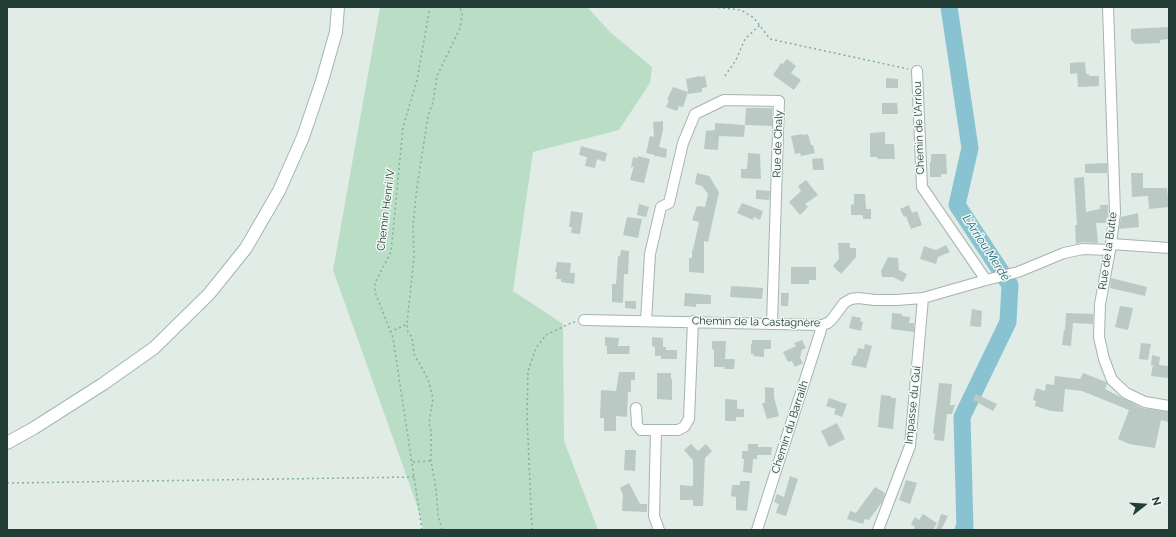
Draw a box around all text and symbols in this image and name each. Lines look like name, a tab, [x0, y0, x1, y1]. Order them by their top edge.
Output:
street label: Chemin de l'Arriou	[911, 81, 927, 175]
street label: Rue de Chaly	[770, 110, 786, 178]
street label: Chemin Henri IV	[374, 168, 398, 252]
street label: Rue de la Butte	[1096, 211, 1120, 291]
water label: L'Arriou Merdé	[959, 212, 1013, 284]
street label: Chemin de la Castagnère	[692, 314, 820, 330]
street label: Impasse du Gui	[902, 365, 924, 445]
street label: Chemin du Barrailh	[769, 379, 811, 475]
north arrow	[1124, 485, 1164, 525]
text: N	[1149, 495, 1163, 507]

